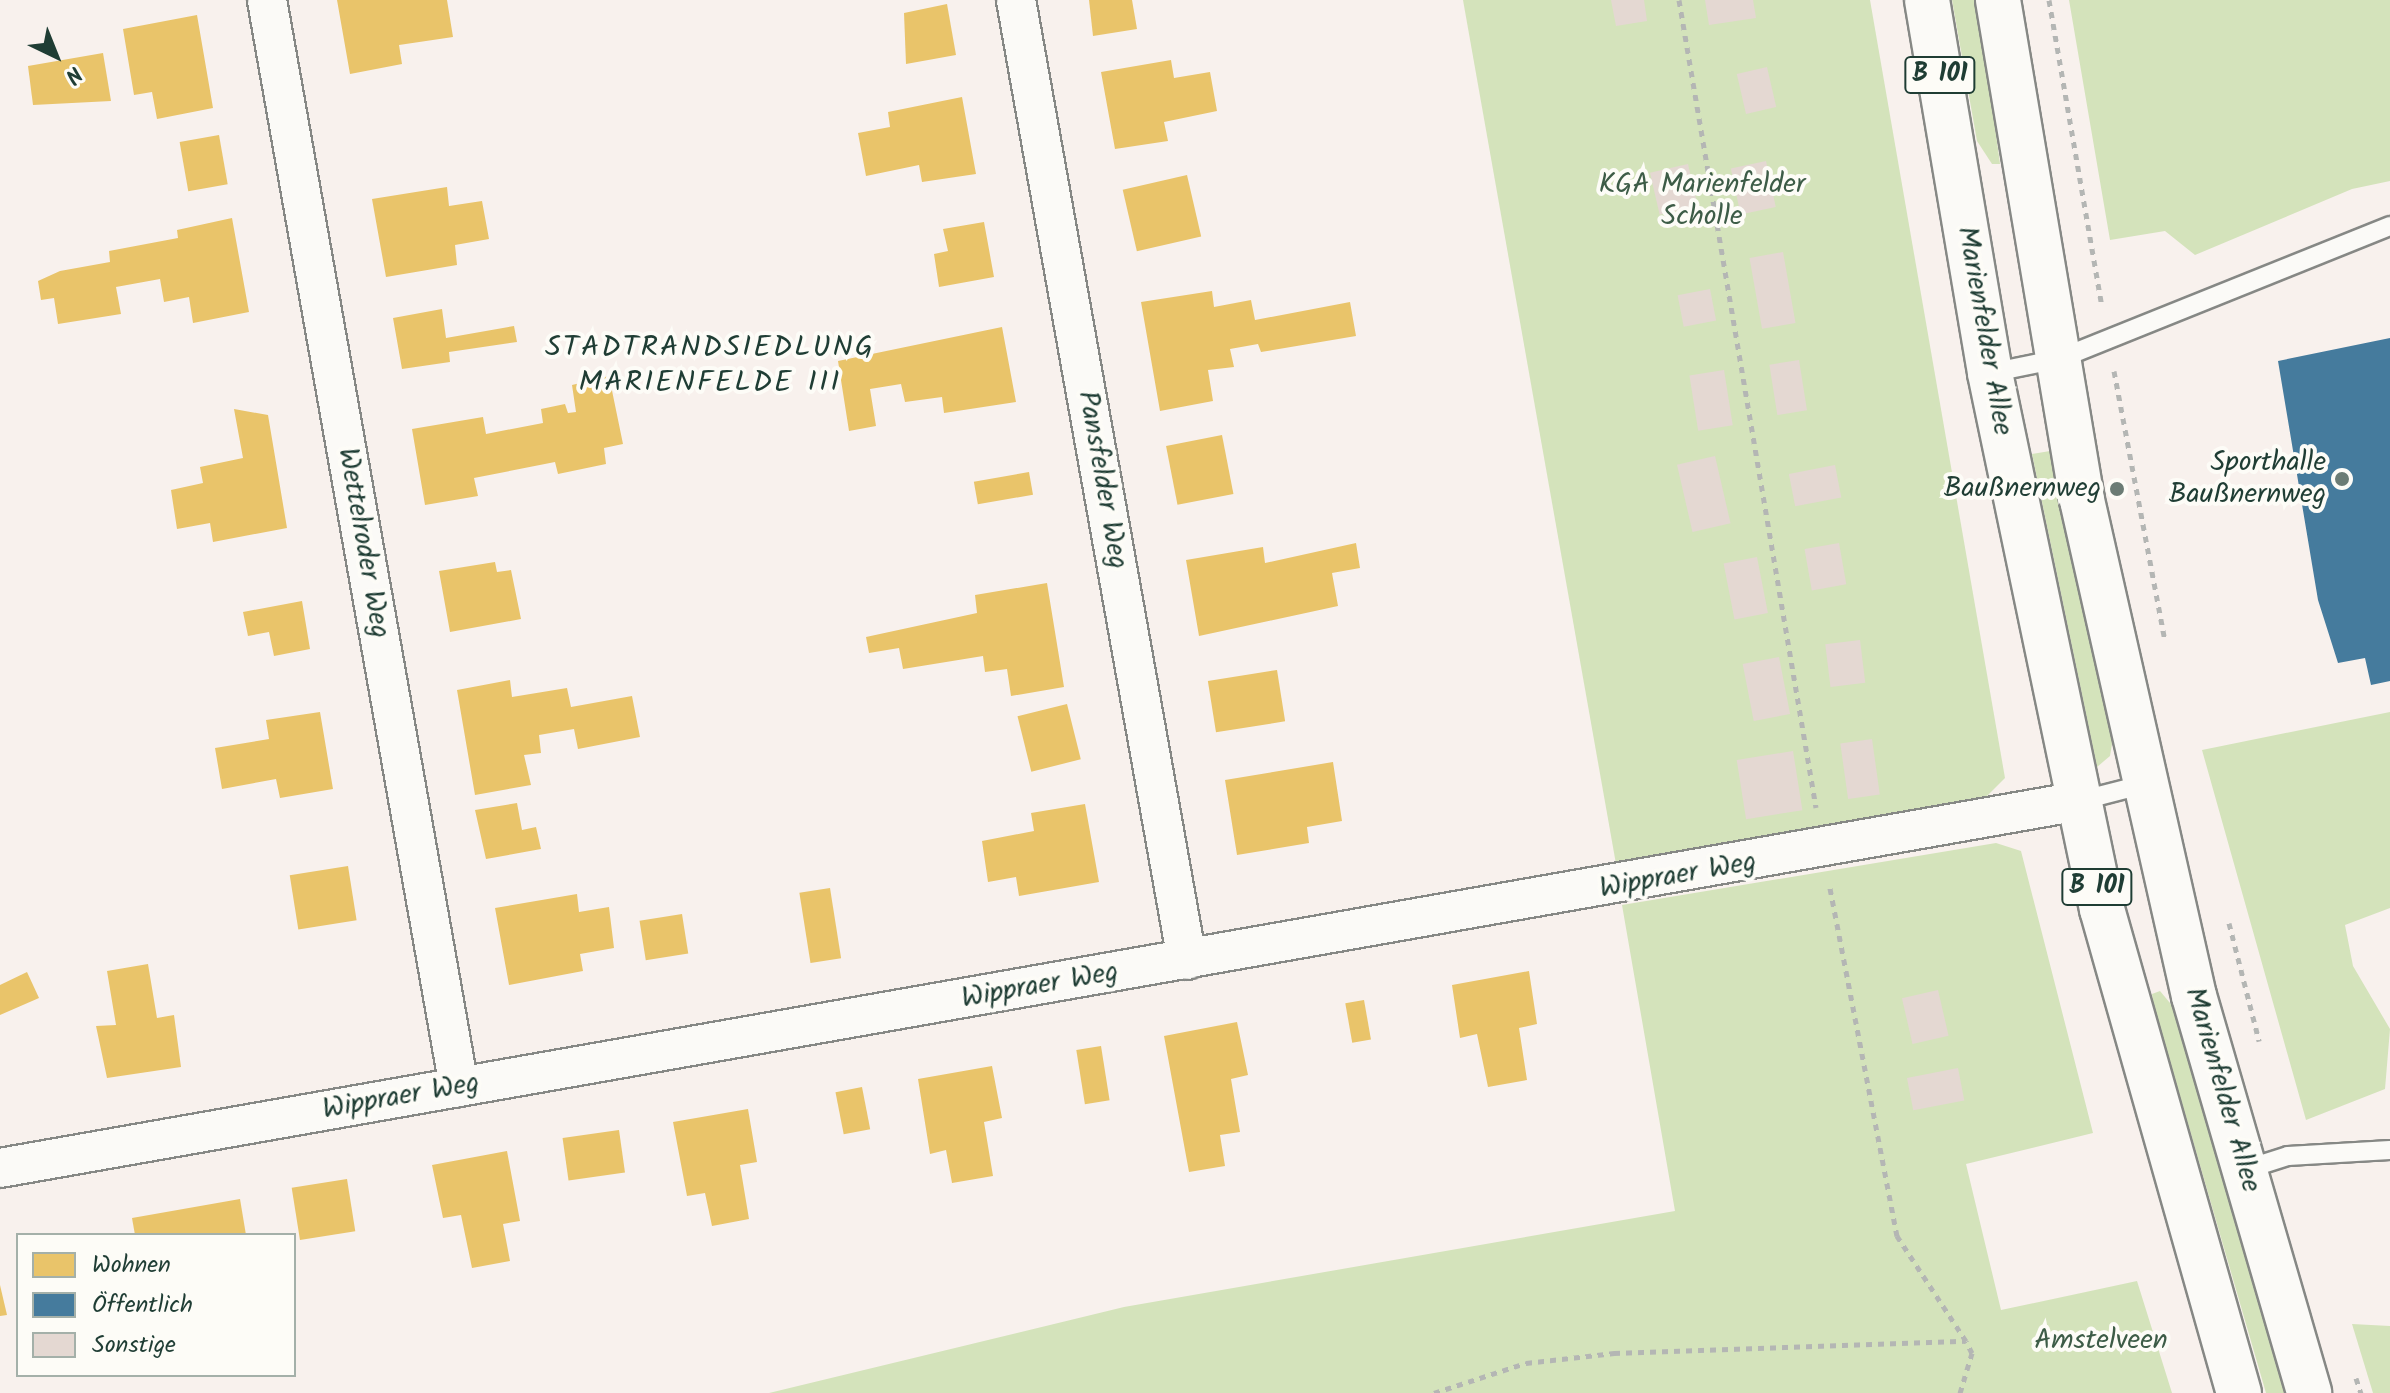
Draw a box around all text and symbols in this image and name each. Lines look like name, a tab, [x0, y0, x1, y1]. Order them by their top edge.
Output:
north arrow	[16, 16, 96, 96]
road number: B 101	[1904, 53, 1976, 97]
text: N	[56, 56, 90, 91]
park label: KGA Marienfelder Scholle	[1599, 168, 1805, 234]
street label: Marienfelder Allee	[1949, 224, 2019, 438]
district label: STADTRANDSIEDLUNG MARIENFELDE III	[545, 330, 875, 400]
street label: Pansfelder Weg	[1070, 388, 1134, 572]
street label: Wettelroder Weg	[330, 445, 396, 641]
place label: Sporthalle Baußnernweg	[2169, 446, 2326, 512]
marker: Sporthalle Baußnernweg	[2333, 470, 2351, 488]
place label: Baußnernweg	[1944, 472, 2101, 506]
marker: Baußnernweg	[2108, 480, 2126, 498]
street label: Wippraer Weg	[1597, 846, 1759, 906]
road number: B 101	[2061, 865, 2133, 909]
street label: Wippraer Weg	[959, 956, 1121, 1016]
street label: Marienfelder Allee	[2177, 984, 2267, 1196]
street label: Wippraer Weg	[320, 1067, 482, 1127]
legend	[16, 1233, 296, 1377]
text: Wohnen	[92, 1246, 171, 1285]
text: Öffentlich	[92, 1286, 193, 1325]
park label: Amstelveen	[2034, 1324, 2168, 1358]
text: Sonstige	[92, 1326, 176, 1365]

